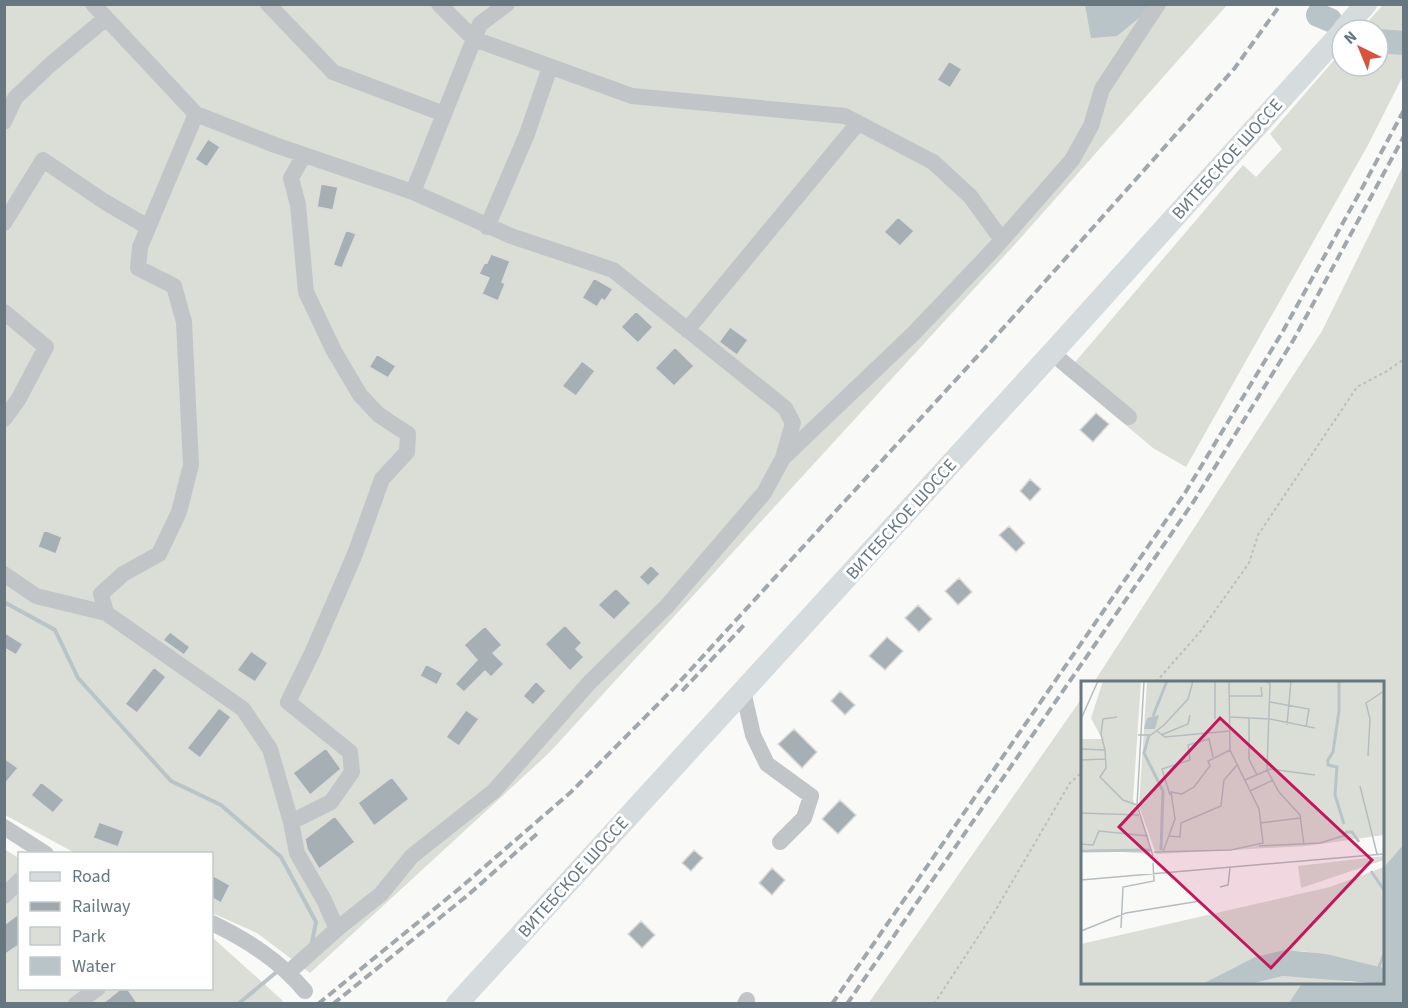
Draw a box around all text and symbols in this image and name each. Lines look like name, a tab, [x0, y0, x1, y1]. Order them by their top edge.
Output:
north arrow	[1330, 18, 1390, 78]
text: N	[1339, 26, 1362, 49]
street label: ВИТЕБСКОЕ ШОССЕ	[1166, 93, 1288, 225]
street label: ВИТЕБСКОЕ ШОССЕ	[840, 453, 962, 585]
inset map	[1081, 681, 1384, 984]
street label: ВИТЕБСКОЕ ШОССЕ	[512, 811, 634, 943]
legend	[18, 852, 213, 990]
text: Road	[72, 864, 111, 889]
text: Railway	[72, 894, 131, 919]
text: Park	[72, 924, 106, 949]
text: Water	[72, 954, 116, 979]

